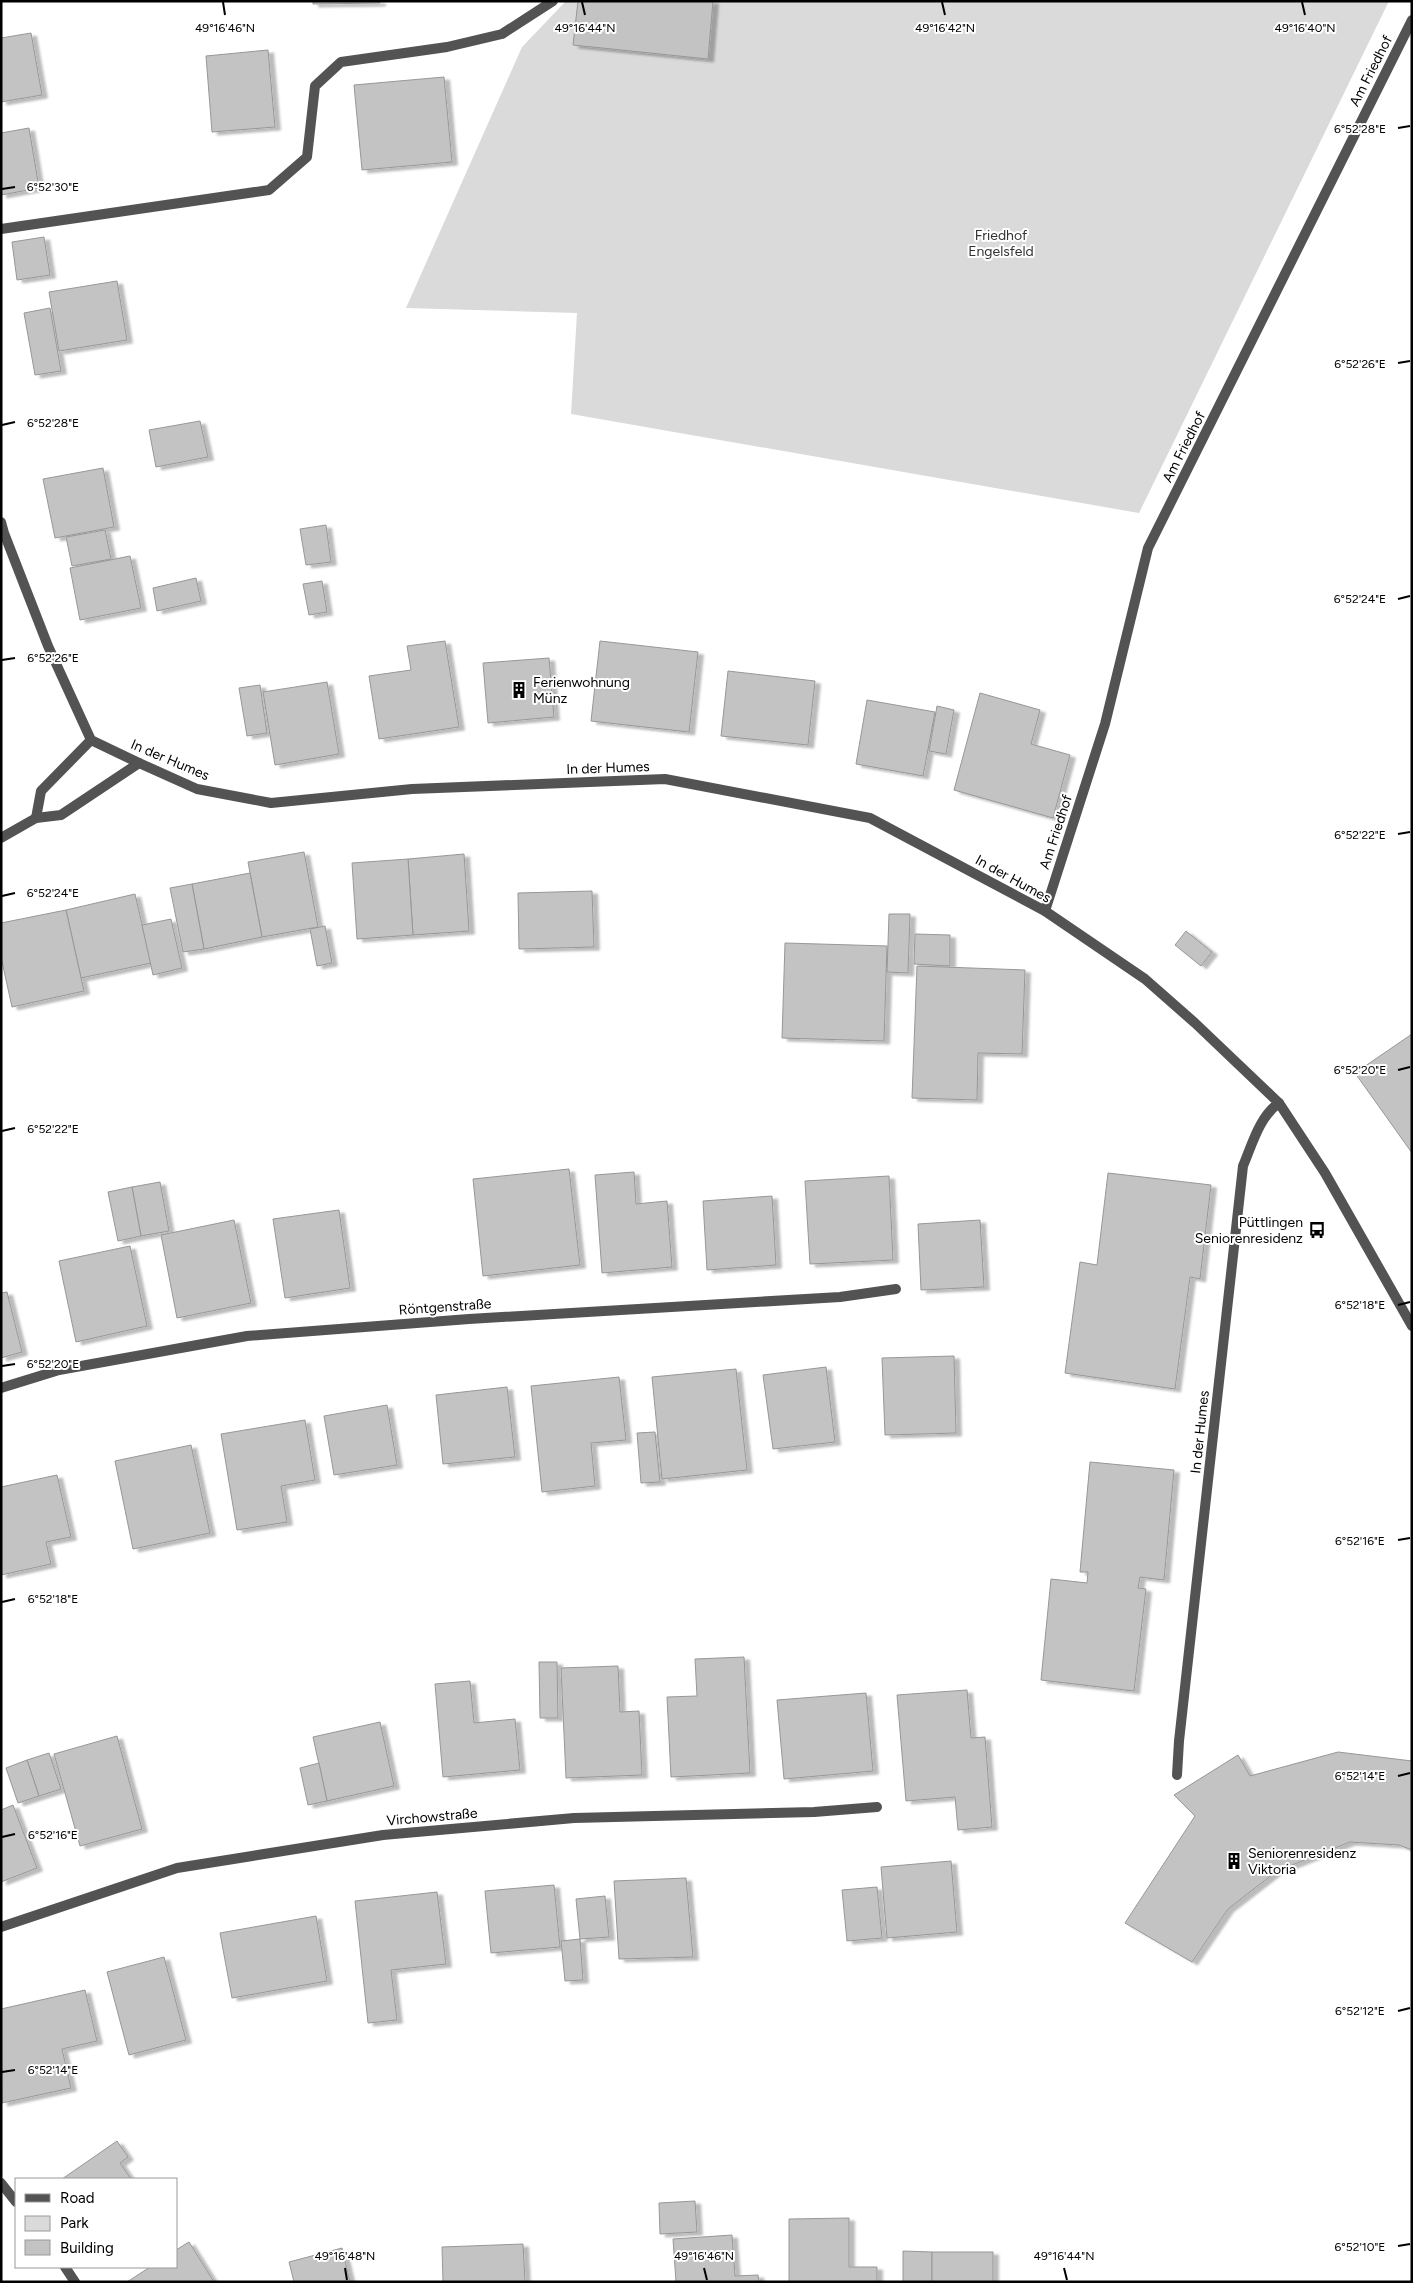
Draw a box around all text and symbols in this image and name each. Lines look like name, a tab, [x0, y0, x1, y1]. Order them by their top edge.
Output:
text: 49°16'46"N	[195, 21, 255, 35]
text: 49°16'44"N	[555, 21, 615, 35]
text: 49°16'42"N	[915, 21, 975, 35]
text: 49°16'40"N	[1274, 21, 1336, 35]
street label: Am Friedhof	[1346, 32, 1396, 109]
text: 6°52'28"E	[1334, 122, 1386, 136]
text: 6°52'30"E	[27, 180, 79, 194]
park label: Friedhof Engelsfeld	[968, 227, 1034, 260]
text: 6°52'26"E	[1334, 357, 1386, 371]
street label: Am Friedhof	[1159, 408, 1209, 485]
text: 6°52'28"E	[27, 416, 79, 430]
text: 6°52'24"E	[1334, 592, 1386, 606]
text: 6°52'26"E	[27, 651, 79, 665]
place label: Ferienwohnung Münz	[533, 674, 630, 707]
building icon: Ferienwohnung Münz	[509, 680, 529, 700]
street label: In der Humes	[128, 736, 212, 784]
street label: In der Humes	[566, 758, 650, 778]
street label: Am Friedhof	[1036, 792, 1076, 871]
text: 6°52'22"E	[1334, 828, 1386, 842]
street label: In der Humes	[972, 851, 1054, 907]
text: 6°52'24"E	[27, 886, 79, 900]
text: 6°52'20"E	[1334, 1063, 1386, 1077]
text: 6°52'22"E	[27, 1122, 79, 1136]
place label: Püttlingen Seniorenresidenz	[1195, 1214, 1303, 1247]
bus stop icon: Püttlingen Seniorenresidenz	[1307, 1220, 1327, 1240]
street label: Röntgenstraße	[398, 1295, 492, 1319]
text: 6°52'18"E	[1335, 1298, 1385, 1312]
text: 6°52'20"E	[27, 1357, 79, 1371]
street label: In der Humes	[1187, 1390, 1213, 1474]
text: 6°52'16"E	[1335, 1534, 1385, 1548]
text: 6°52'18"E	[28, 1592, 78, 1606]
text: 6°52'14"E	[1335, 1769, 1385, 1783]
street label: Virchowstraße	[386, 1805, 479, 1829]
text: 6°52'16"E	[28, 1828, 78, 1842]
place label: Seniorenresidenz Viktoria	[1248, 1845, 1356, 1878]
building icon: Seniorenresidenz Viktoria	[1224, 1851, 1244, 1871]
text: 6°52'12"E	[1335, 2004, 1385, 2018]
text: 6°52'14"E	[28, 2063, 78, 2077]
legend	[15, 2178, 178, 2268]
text: Road	[60, 2189, 95, 2207]
text: Park	[60, 2214, 89, 2232]
text: Building	[60, 2239, 114, 2257]
text: 6°52'10"E	[1335, 2240, 1385, 2254]
text: 49°16'48"N	[315, 2249, 375, 2263]
text: 49°16'46"N	[674, 2249, 734, 2263]
text: 49°16'44"N	[1034, 2249, 1094, 2263]

